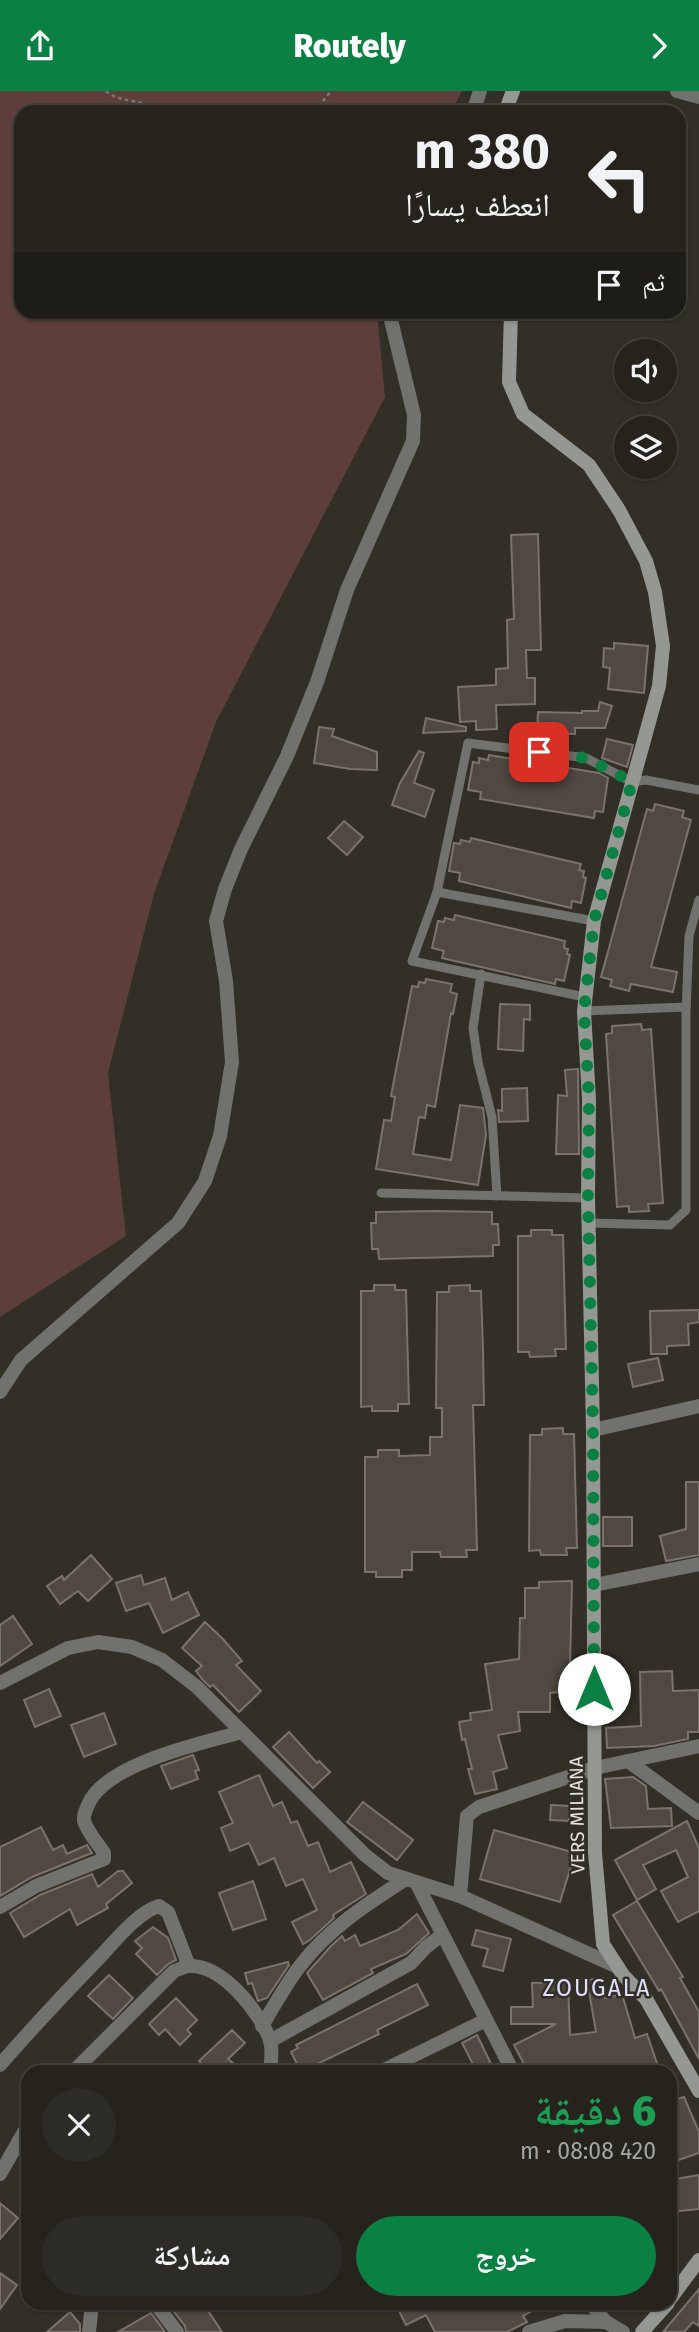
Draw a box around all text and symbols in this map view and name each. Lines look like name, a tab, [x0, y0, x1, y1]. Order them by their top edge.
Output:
icon: share	[21, 27, 59, 65]
text: Routely	[293, 27, 406, 65]
icon: forward	[640, 27, 678, 65]
text: 380 m	[414, 122, 550, 181]
icon: left	[574, 133, 665, 224]
text: انعطف يسارًا	[405, 186, 550, 224]
icon: arrive	[590, 266, 628, 304]
text: ثم	[642, 267, 665, 298]
map controls	[614, 339, 677, 479]
button: sound	[614, 339, 677, 402]
button: layers	[614, 416, 677, 479]
pin	[509, 722, 569, 782]
icon: arrive	[520, 733, 558, 771]
position arrow	[557, 1652, 631, 1726]
street label: VERS MILIANA	[564, 1756, 590, 1874]
district label: ZOUGALA	[543, 1974, 651, 2002]
text: 6 دقيقة	[534, 2086, 656, 2136]
button: close	[42, 2088, 116, 2162]
text: 420 m · 08:08	[520, 2137, 656, 2165]
button: مشاركة	[42, 2216, 342, 2296]
button: خروج	[356, 2216, 656, 2296]

